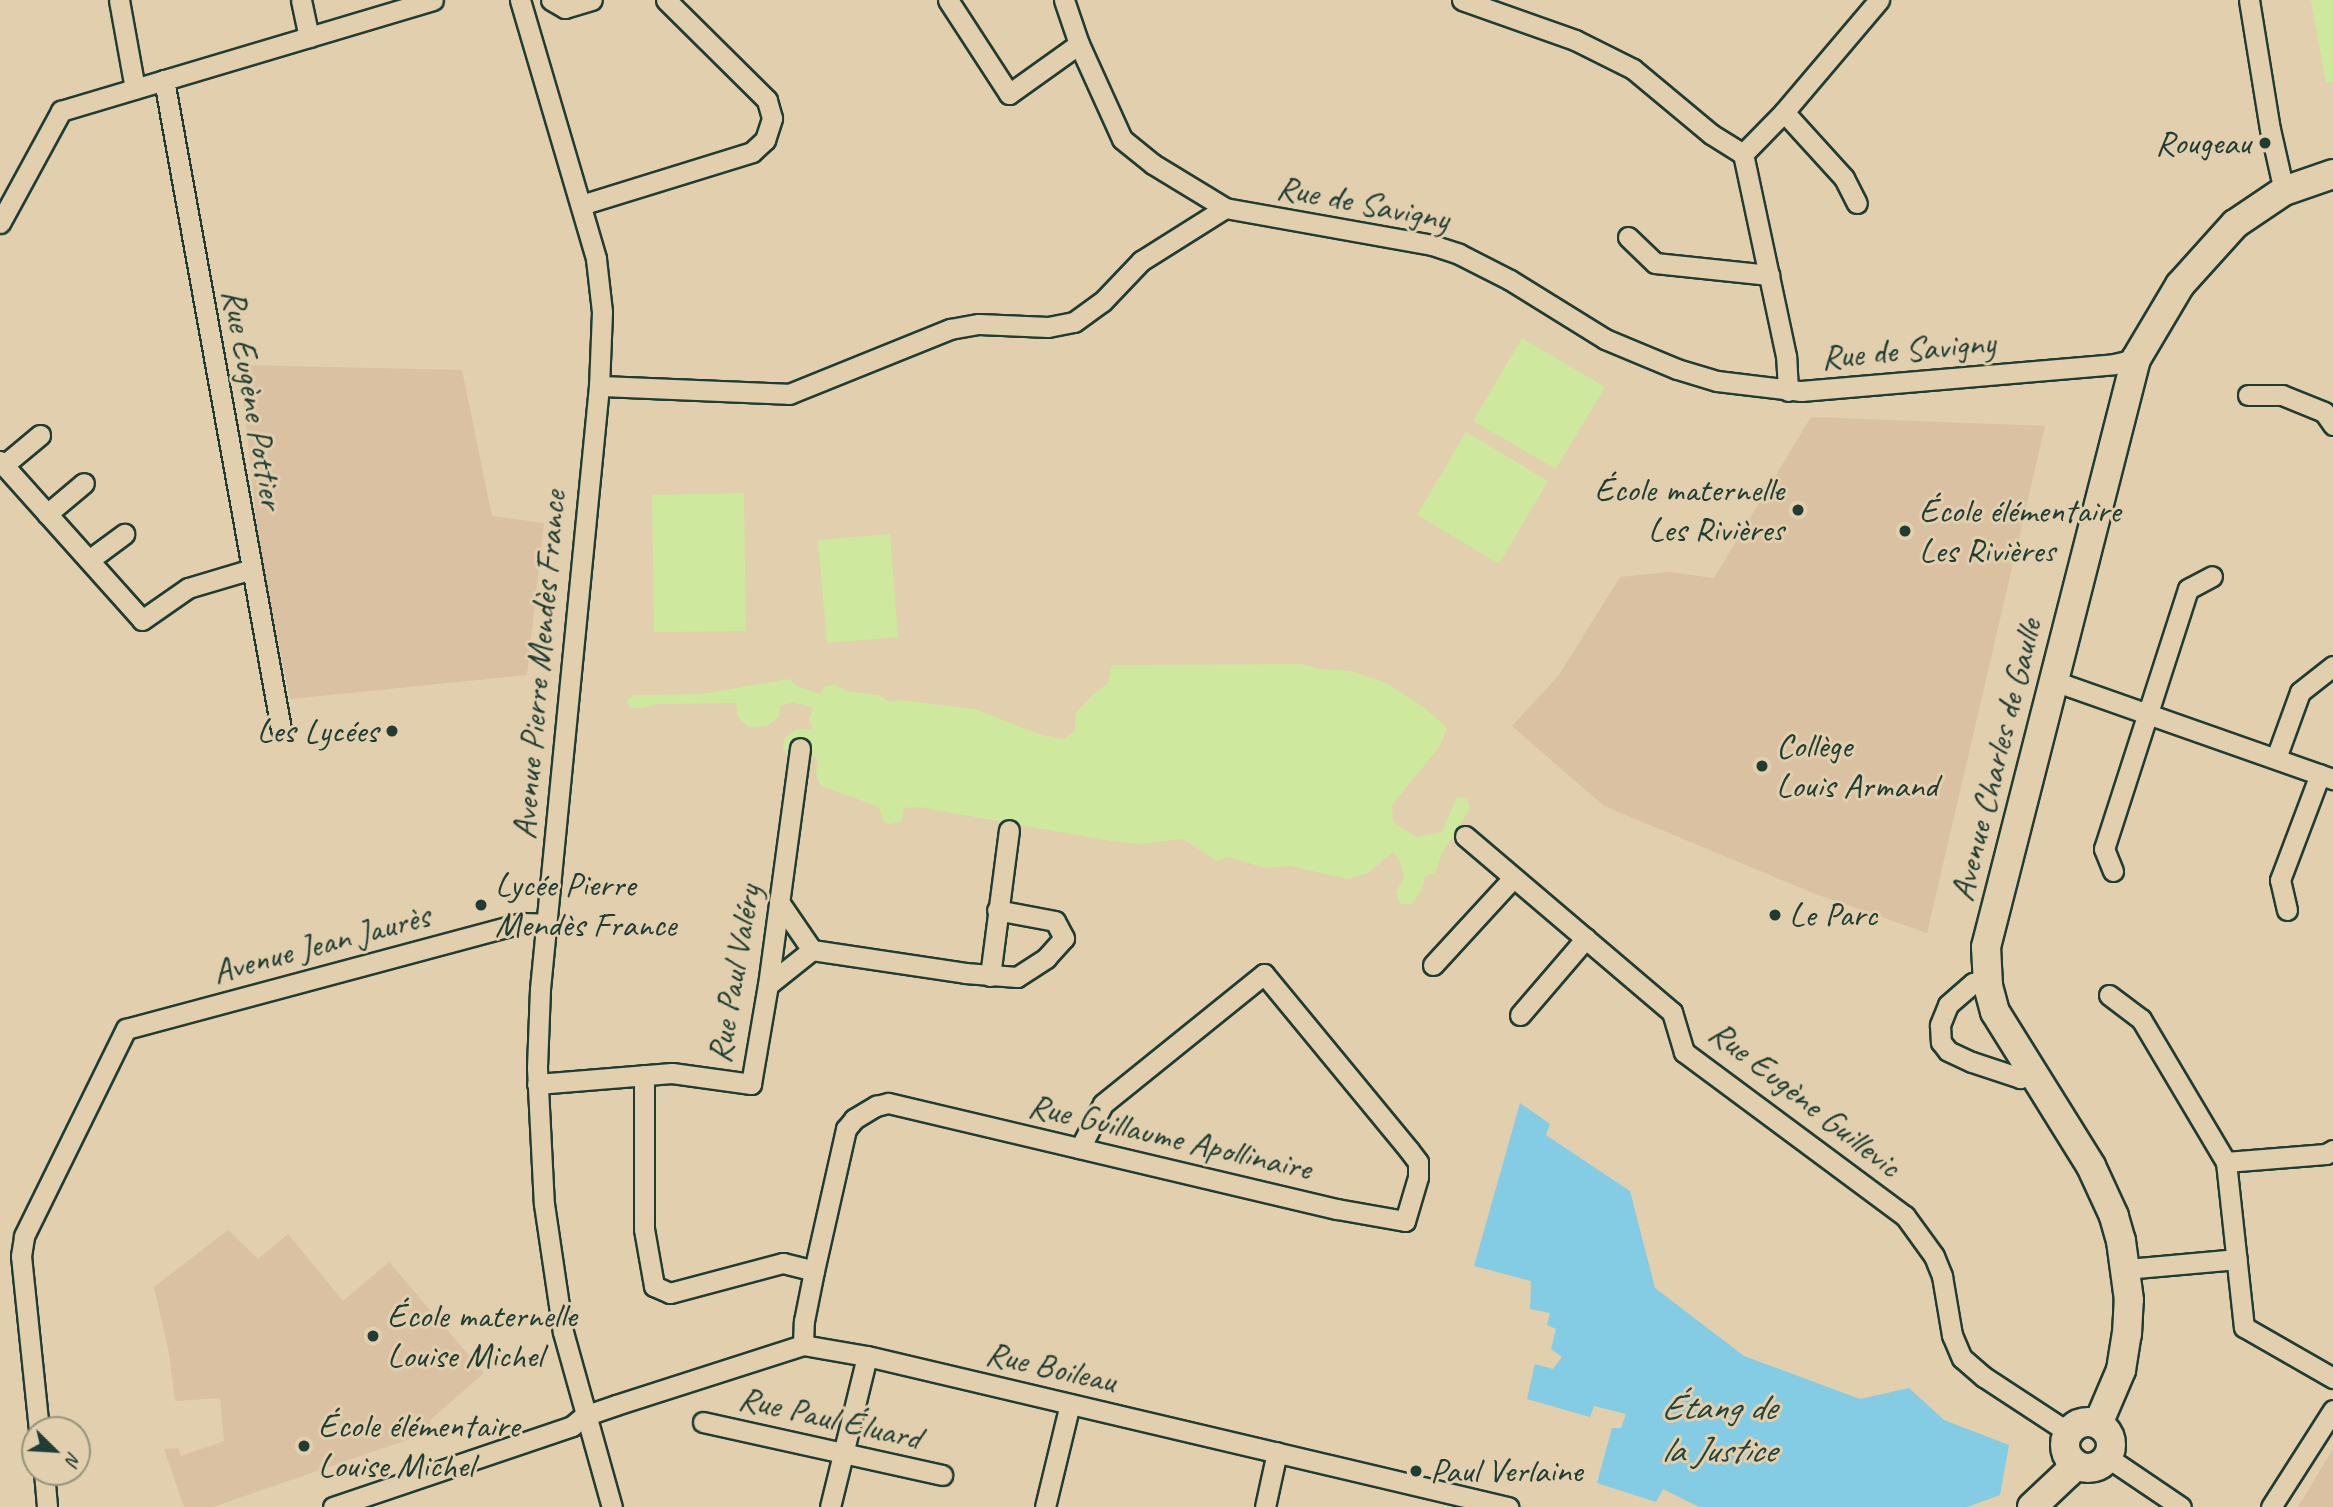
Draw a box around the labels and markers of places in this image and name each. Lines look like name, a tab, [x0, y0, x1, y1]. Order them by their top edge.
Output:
place label: Rougeau	[2155, 122, 2251, 164]
marker: Rougeau	[2257, 135, 2273, 151]
place label: École maternelle Les Rivières	[1593, 469, 1784, 551]
place label: École élémentaire Les Rivières	[1919, 490, 2120, 572]
marker: École maternelle Les Rivières	[1790, 502, 1806, 518]
marker: École élémentaire Les Rivières	[1897, 523, 1913, 539]
place label: Les Lycées	[258, 710, 378, 752]
marker: Les Lycées	[384, 723, 400, 739]
place label: Collège Louis Armand	[1776, 725, 1939, 807]
marker: Collège Louis Armand	[1754, 758, 1770, 774]
place label: Lycée Pierre Mendès France	[495, 864, 676, 946]
place label: Le Parc	[1789, 894, 1879, 936]
marker: Lycée Pierre Mendès France	[473, 897, 489, 913]
marker: Le Parc	[1767, 907, 1783, 923]
place label: École maternelle Louise Michel	[387, 1295, 578, 1377]
marker: École maternelle Louise Michel	[365, 1328, 381, 1344]
place label: École élémentaire Louise Michel	[318, 1405, 519, 1487]
marker: École élémentaire Louise Michel	[296, 1438, 312, 1454]
place label: Paul Verlaine	[1430, 1450, 1581, 1492]
marker: Paul Verlaine	[1408, 1463, 1424, 1479]

